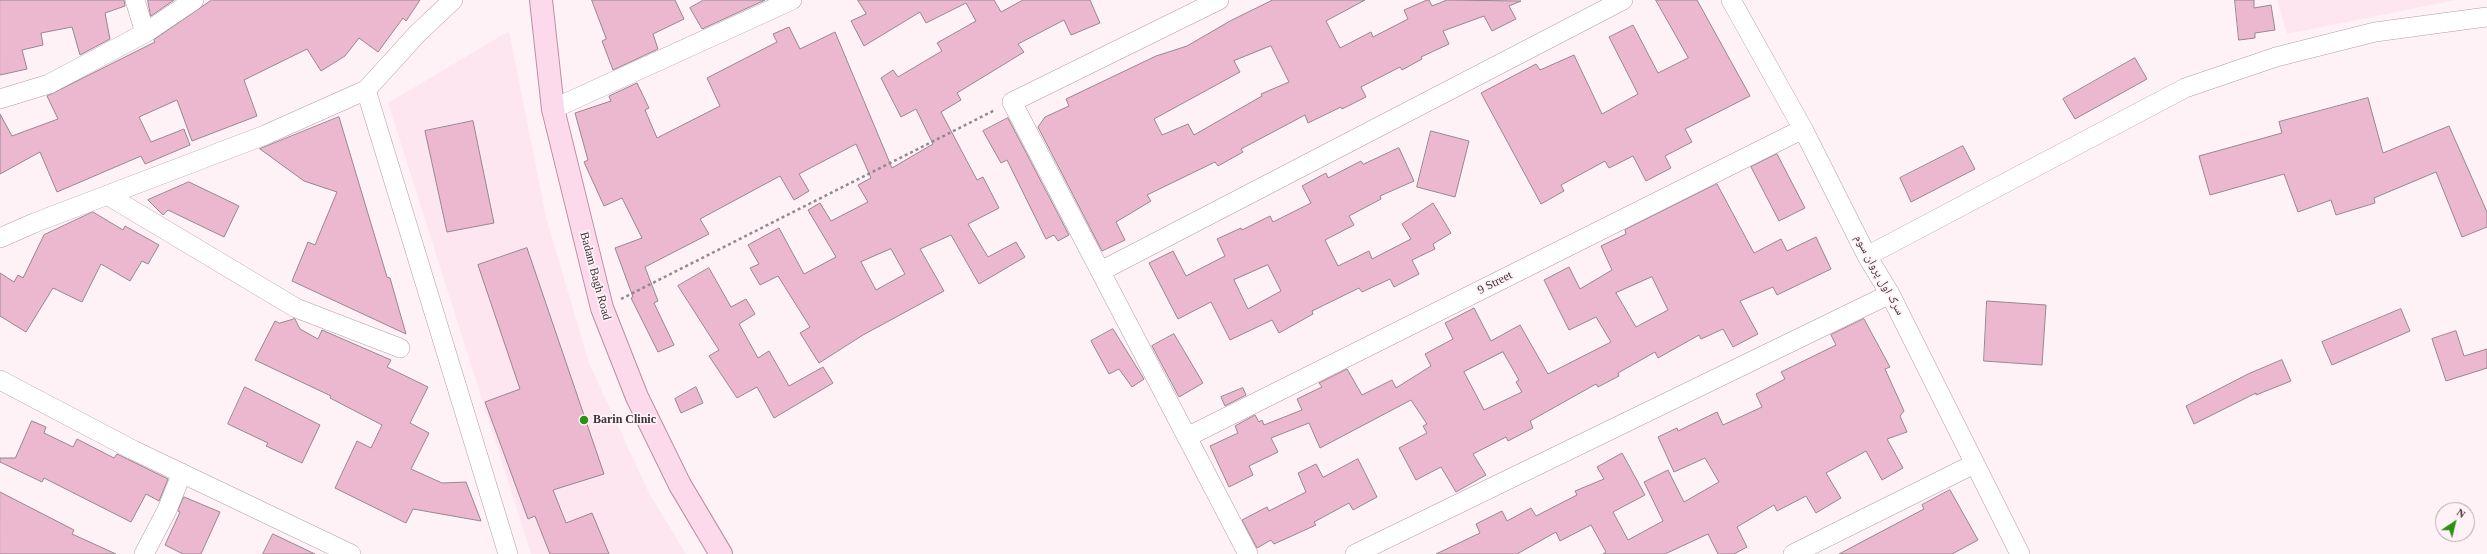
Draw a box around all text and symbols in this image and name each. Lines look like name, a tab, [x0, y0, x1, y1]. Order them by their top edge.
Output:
street label: Badam Bagh Road	[576, 230, 614, 322]
street label: سرک اول پروان سوم	[1851, 232, 1907, 318]
street label: 9 Street	[1475, 268, 1515, 298]
place label: Barin Clinic	[593, 413, 656, 427]
marker: Barin Clinic	[578, 414, 590, 426]
north arrow	[2435, 502, 2475, 542]
text: N	[2455, 506, 2468, 520]

